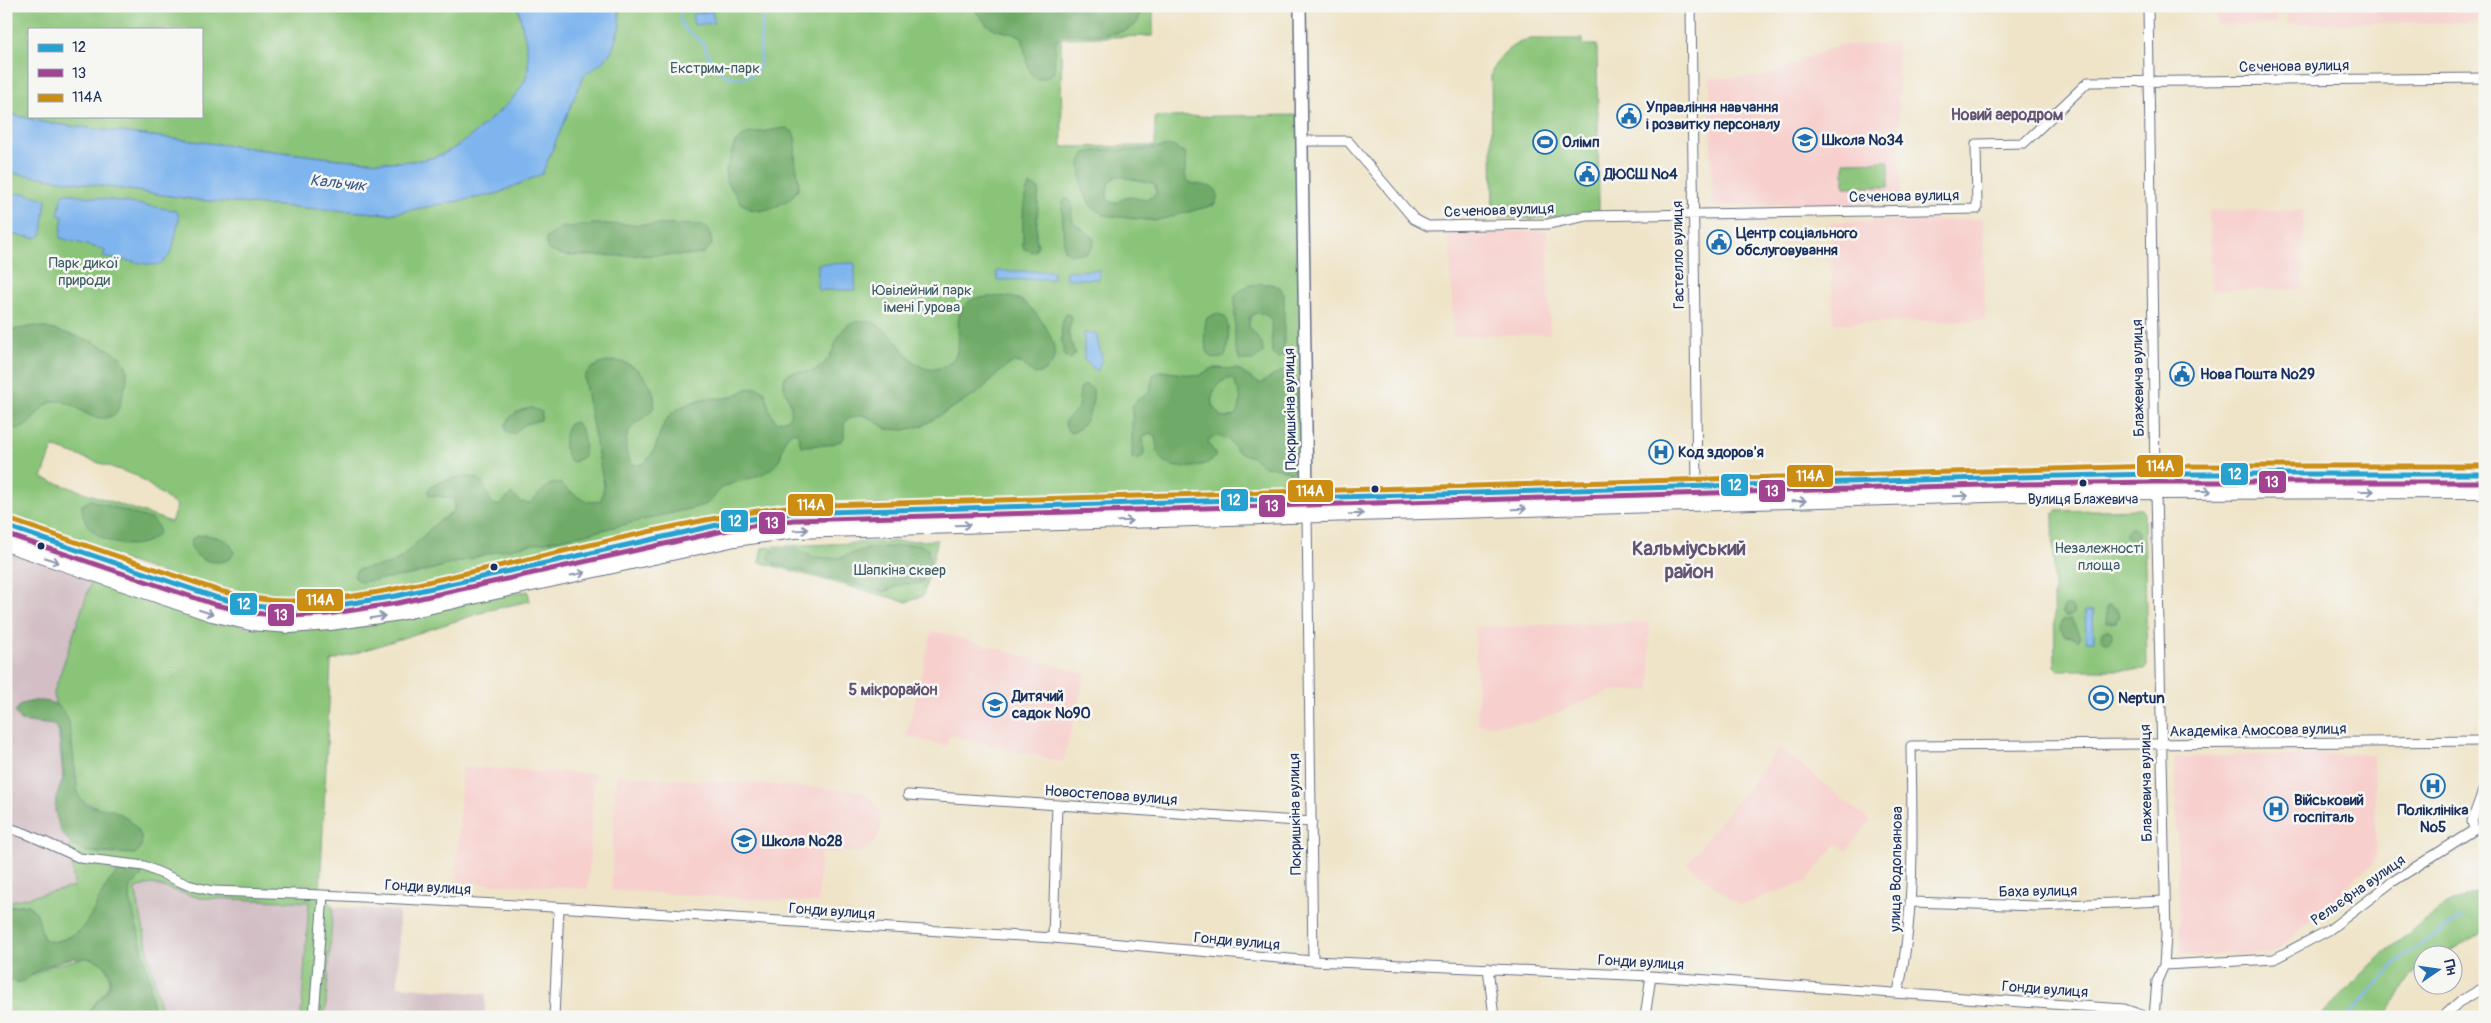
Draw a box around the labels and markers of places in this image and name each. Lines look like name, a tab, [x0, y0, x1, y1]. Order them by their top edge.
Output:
place label: Управління навчання і розвитку персоналу	[1646, 98, 1780, 134]
public building icon: Управління навчання і розвитку персоналу	[1616, 103, 1642, 129]
school or university icon: Школа №34	[1792, 127, 1818, 153]
sports icon: Олімп	[1532, 129, 1558, 155]
place label: Школа №34	[1821, 131, 1904, 150]
place label: Олімп	[1562, 133, 1600, 152]
public building icon: ДЮСШ №4	[1574, 161, 1600, 187]
place label: ДЮСШ №4	[1603, 165, 1678, 184]
place label: Центр соціального обслуговування	[1735, 224, 1858, 260]
public building icon: Центр соціального обслуговування	[1706, 229, 1732, 255]
public building icon: Нова Пошта №29	[2169, 361, 2195, 387]
place label: Нова Пошта №29	[2200, 365, 2315, 384]
hospital icon: Код здоров'я	[1648, 439, 1674, 465]
place label: Код здоров'я	[1678, 443, 1764, 462]
marker: Вулиця Блажевича	[2078, 478, 2088, 488]
unlabelled marker	[1370, 484, 1380, 494]
place label: Вулиця Блажевича	[2028, 491, 2138, 508]
unlabelled marker	[36, 541, 46, 551]
unlabelled marker	[489, 562, 499, 572]
sports icon: Neptun	[2088, 685, 2114, 711]
place label: Дитячий садок №90	[1011, 687, 1091, 723]
place label: Neptun	[2118, 689, 2165, 708]
school or university icon: Дитячий садок №90	[982, 692, 1008, 718]
hospital icon: Поліклініка №5	[2420, 773, 2446, 799]
place label: Військовий госпіталь	[2293, 791, 2364, 827]
hospital icon: Військовий госпіталь	[2263, 796, 2289, 822]
place label: Поліклініка №5	[2398, 801, 2468, 837]
school or university icon: Школа №28	[731, 828, 757, 854]
place label: Школа №28	[761, 832, 843, 851]

